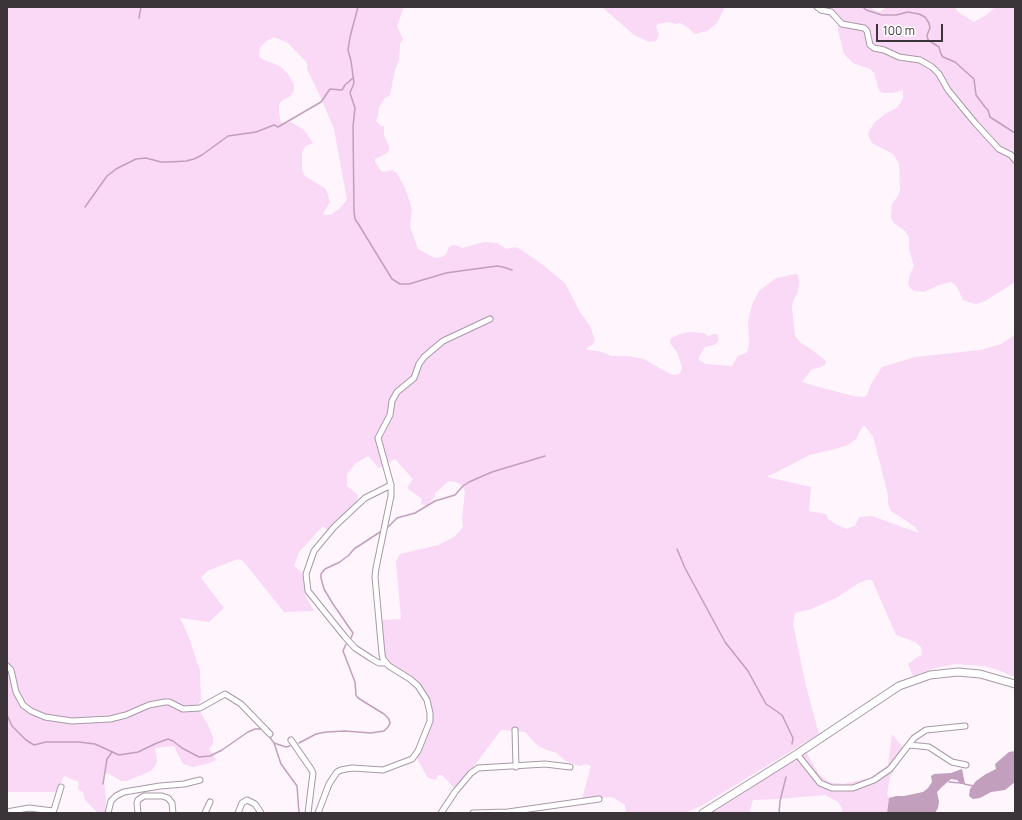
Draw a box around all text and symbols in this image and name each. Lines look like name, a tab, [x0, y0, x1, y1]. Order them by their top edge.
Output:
scale bar	[878, 16, 945, 42]
text: 100 m	[883, 22, 915, 39]

